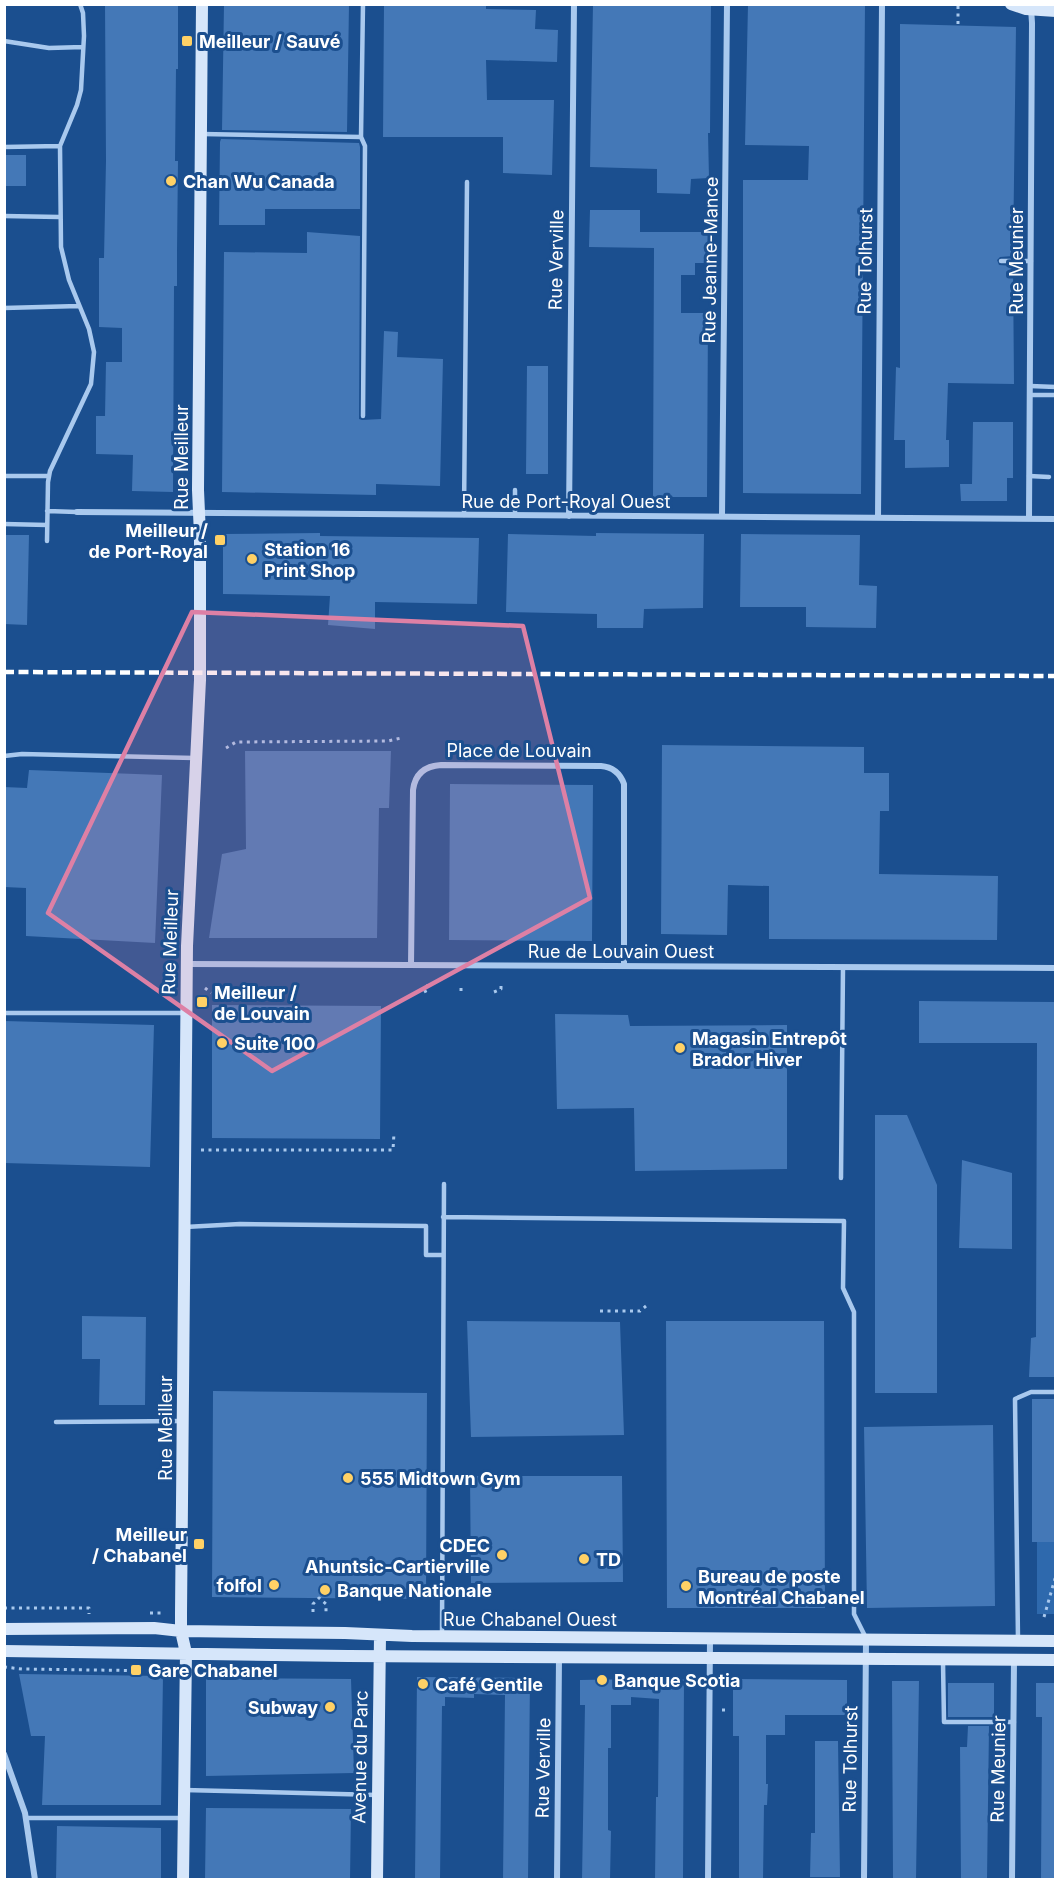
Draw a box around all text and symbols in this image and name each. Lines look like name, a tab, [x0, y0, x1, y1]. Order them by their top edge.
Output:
place label: Meilleur / Sauvé	[199, 31, 341, 52]
marker: Meilleur / Sauvé	[180, 34, 194, 48]
place label: Chan Wu Canada	[183, 171, 335, 192]
marker: Chan Wu Canada	[164, 174, 178, 188]
street label: Rue Jeanne-Mance	[698, 176, 722, 344]
street label: Rue Tolhurst	[854, 207, 876, 314]
street label: Rue Meunier	[1006, 207, 1027, 315]
street label: Rue Verville	[545, 210, 567, 310]
street label: Rue Meilleur	[171, 404, 192, 510]
street label: Rue de Port-Royal Ouest	[461, 491, 671, 512]
place label: Meilleur / de Port-Royal	[88, 520, 208, 562]
marker: Meilleur / de Port-Royal	[213, 533, 227, 547]
place label: Station 16 Print Shop	[264, 539, 355, 581]
marker: Station 16 Print Shop	[245, 552, 259, 566]
street label: Place de Louvain	[446, 740, 592, 761]
street label: Rue Meilleur	[158, 889, 182, 995]
street label: Rue de Louvain Ouest	[528, 941, 714, 962]
place label: Meilleur / de Louvain	[214, 982, 310, 1024]
marker: Meilleur / de Louvain	[195, 995, 209, 1009]
place label: Magasin Entrepôt Brador Hiver	[692, 1028, 847, 1070]
place label: Suite 100	[234, 1033, 315, 1054]
marker: Suite 100	[215, 1036, 229, 1050]
marker: Magasin Entrepôt Brador Hiver	[673, 1041, 687, 1055]
street label: Rue Meilleur	[155, 1375, 176, 1481]
place label: 555 Midtown Gym	[360, 1468, 521, 1489]
marker: 555 Midtown Gym	[341, 1471, 355, 1485]
place label: Meilleur / Chabanel	[92, 1524, 187, 1566]
place label: CDEC Ahuntsic-Cartierville	[305, 1535, 490, 1577]
marker: Meilleur / Chabanel	[192, 1537, 206, 1551]
marker: CDEC Ahuntsic-Cartierville	[495, 1548, 509, 1562]
place label: TD	[596, 1549, 621, 1570]
marker: TD	[577, 1552, 591, 1566]
place label: Bureau de poste Montréal Chabanel	[698, 1566, 865, 1608]
place label: folfol	[217, 1575, 262, 1596]
marker: folfol	[267, 1578, 281, 1592]
marker: Bureau de poste Montréal Chabanel	[679, 1579, 693, 1593]
place label: Banque Nationale	[337, 1580, 492, 1601]
marker: Banque Nationale	[318, 1583, 332, 1597]
street label: Rue Chabanel Ouest	[443, 1609, 617, 1630]
place label: Gare Chabanel	[148, 1660, 278, 1681]
marker: Gare Chabanel	[129, 1663, 143, 1677]
place label: Banque Scotia	[614, 1670, 740, 1691]
marker: Banque Scotia	[595, 1673, 609, 1687]
place label: Café Gentile	[435, 1674, 543, 1695]
marker: Café Gentile	[416, 1677, 430, 1691]
street label: Avenue du Parc	[348, 1690, 372, 1824]
place label: Subway	[248, 1697, 318, 1718]
marker: Subway	[323, 1700, 337, 1714]
street label: Rue Tolhurst	[839, 1705, 861, 1812]
street label: Rue Meunier	[987, 1715, 1009, 1823]
street label: Rue Verville	[532, 1718, 554, 1818]

